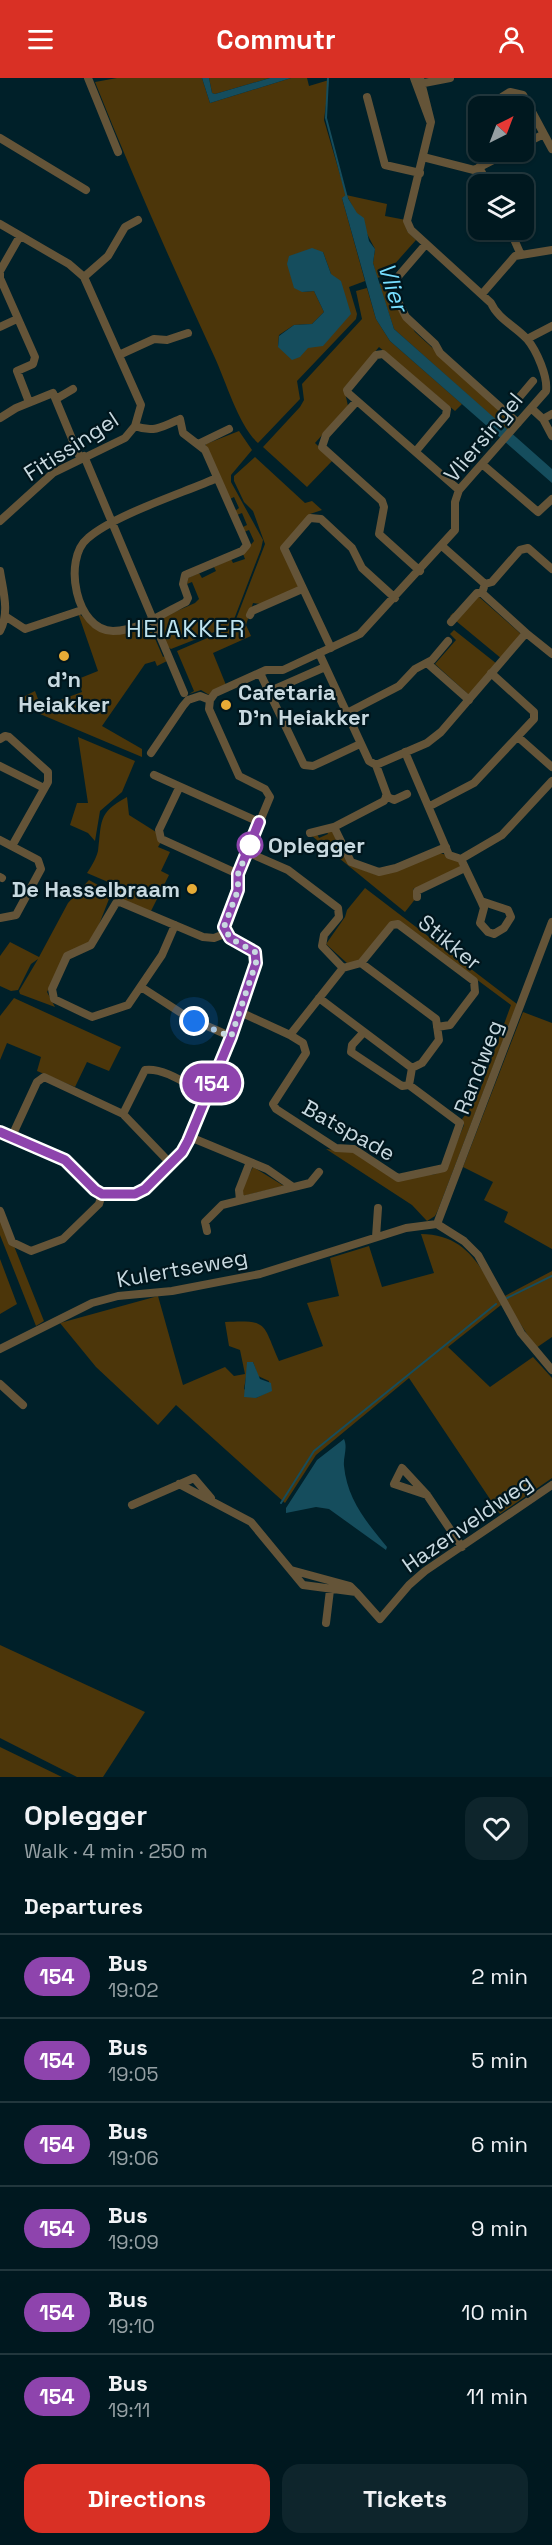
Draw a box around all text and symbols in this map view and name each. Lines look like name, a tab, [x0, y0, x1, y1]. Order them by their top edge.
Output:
text: Commutr	[216, 22, 336, 57]
icon: menu	[24, 23, 57, 56]
icon: person	[495, 23, 528, 56]
north arrow	[468, 96, 534, 162]
map controls	[468, 96, 534, 240]
button: layers	[468, 174, 534, 240]
water label: Vlier	[371, 258, 417, 318]
street label: Vliersingel	[437, 386, 529, 488]
street label: Fitissingel	[18, 405, 124, 487]
district label: HEIAKKER	[126, 613, 246, 644]
marker: d'n Heiakker	[57, 649, 71, 663]
place label: d'n Heiakker	[18, 665, 110, 718]
place label: Cafetaria D'n Heiakker	[238, 678, 370, 731]
marker: Cafetaria D'n Heiakker	[219, 698, 233, 712]
place label: Oplegger	[268, 831, 365, 859]
marker: Oplegger	[237, 832, 263, 858]
place label: De Hasselbraam	[12, 875, 180, 903]
marker: De Hasselbraam	[185, 882, 199, 896]
street label: Stikker	[413, 908, 487, 976]
your location	[179, 1006, 209, 1036]
street label: Randweg	[447, 1016, 509, 1118]
line badge: 154	[178, 1064, 246, 1102]
text: 154	[194, 1070, 230, 1097]
street label: Batspade	[298, 1093, 400, 1167]
street label: Kulertseweg	[114, 1243, 250, 1293]
street label: Hazenveldweg	[396, 1468, 538, 1578]
text: Oplegger	[24, 1797, 147, 1833]
button: heart	[465, 1797, 528, 1860]
text: Walk · 4 min · 250 m	[24, 1838, 208, 1864]
text: Departures	[24, 1892, 143, 1920]
text: Bus	[108, 1949, 148, 1977]
text: 2 min	[471, 1962, 528, 1990]
text: 154	[39, 1963, 75, 1990]
text: 19:02	[108, 1977, 159, 2003]
text: Bus	[108, 2033, 148, 2061]
text: 5 min	[471, 2046, 528, 2074]
text: 154	[39, 2047, 75, 2074]
text: 19:05	[108, 2061, 158, 2087]
text: Bus	[108, 2117, 148, 2145]
text: 6 min	[471, 2130, 528, 2158]
text: 154	[39, 2131, 75, 2158]
text: 19:06	[108, 2145, 159, 2171]
text: Bus	[108, 2201, 148, 2229]
text: 9 min	[471, 2214, 528, 2242]
text: 154	[39, 2215, 75, 2242]
text: 19:09	[108, 2229, 159, 2255]
text: Bus	[108, 2285, 148, 2313]
text: 10 min	[461, 2298, 528, 2326]
text: 154	[39, 2299, 75, 2326]
text: 19:10	[108, 2313, 155, 2339]
text: Bus	[108, 2369, 148, 2397]
text: 11 min	[466, 2382, 528, 2410]
text: 154	[39, 2383, 75, 2410]
text: 19:11	[108, 2397, 150, 2423]
button: Directions	[24, 2464, 270, 2533]
button: Tickets	[282, 2464, 528, 2533]

